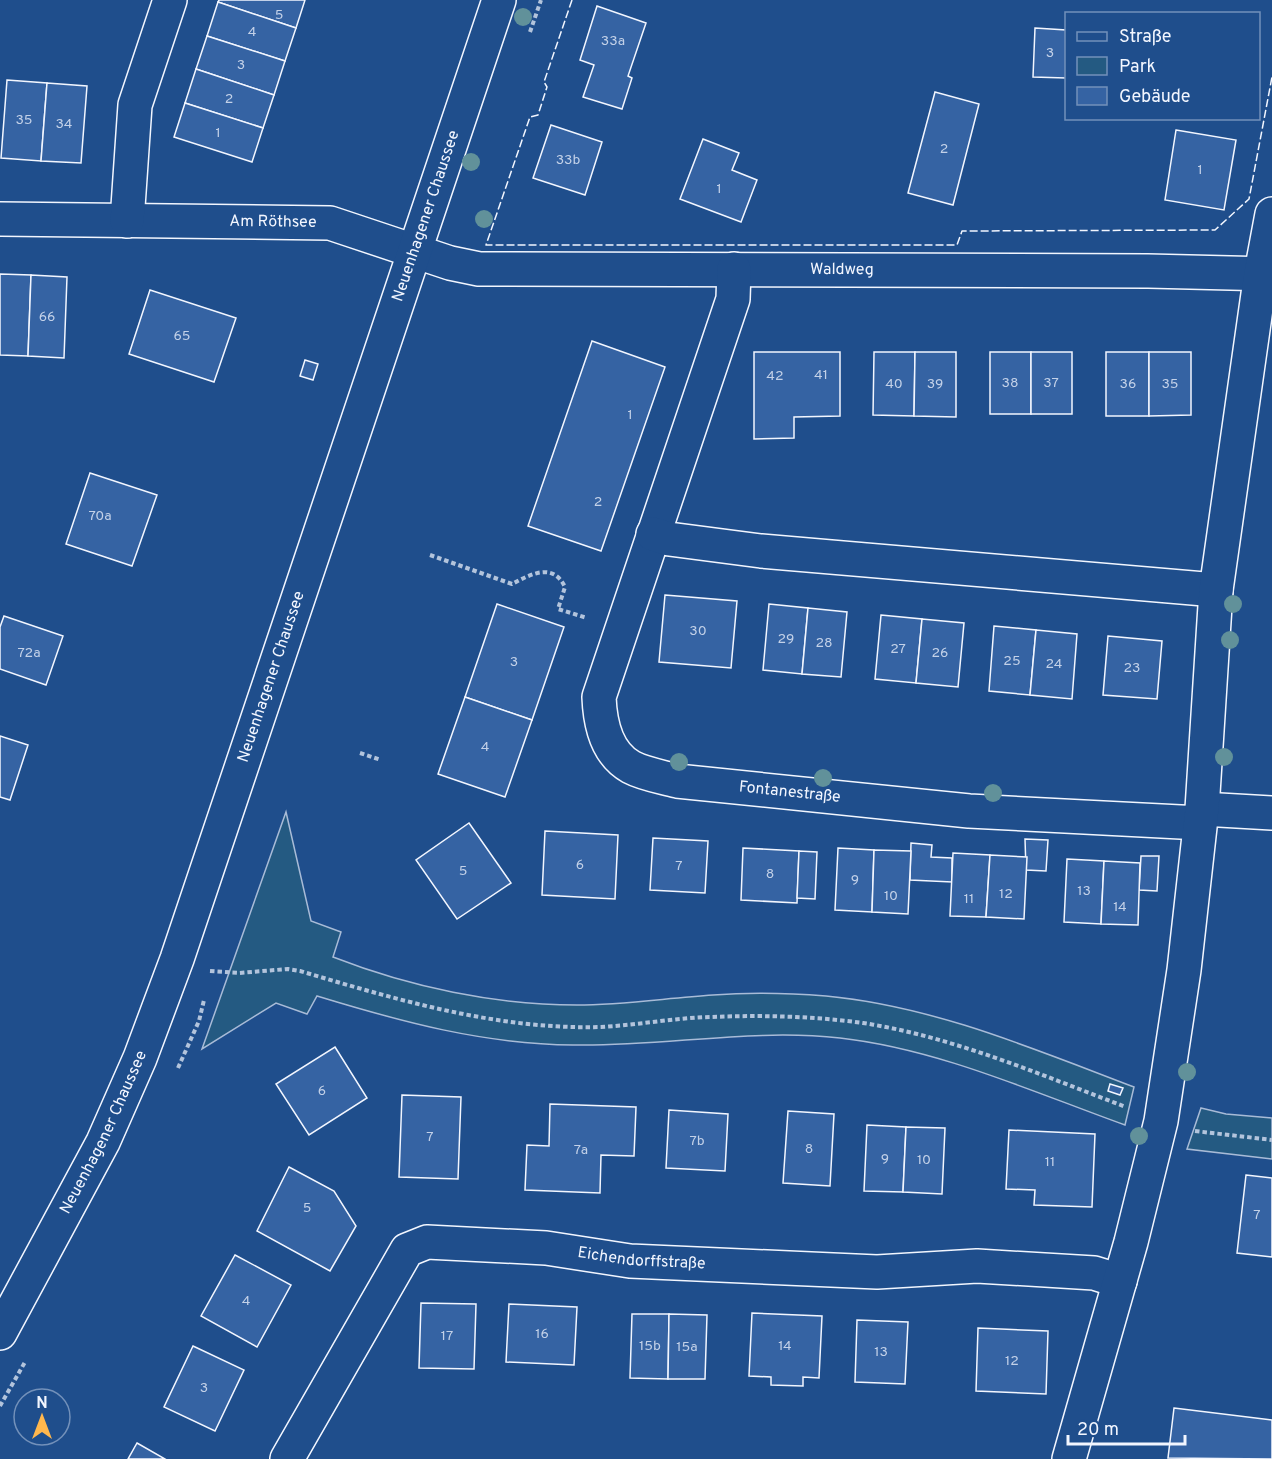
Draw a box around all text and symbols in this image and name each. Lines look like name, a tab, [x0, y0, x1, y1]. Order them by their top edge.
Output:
house number: 5	[275, 7, 283, 24]
legend	[1065, 12, 1260, 120]
house number: 4	[248, 24, 256, 41]
text: Straße	[1119, 26, 1171, 49]
house number: 33a	[601, 33, 625, 50]
house number: 3	[1046, 45, 1054, 62]
text: Park	[1119, 56, 1156, 79]
house number: 3	[237, 57, 245, 74]
text: Gebäude	[1119, 86, 1191, 109]
house number: 2	[225, 91, 233, 108]
house number: 35	[15, 112, 33, 129]
house number: 34	[55, 116, 73, 133]
house number: 1	[215, 125, 221, 142]
street label: Neuenhagener Chaussee	[388, 128, 464, 304]
house number: 2	[940, 141, 948, 158]
house number: 33b	[556, 152, 580, 169]
house number: 1	[1197, 162, 1203, 179]
house number: 1	[716, 181, 722, 198]
street label: Am Röthsee	[229, 212, 317, 233]
street label: Waldweg	[810, 260, 874, 280]
house number: 66	[39, 309, 55, 326]
house number: 65	[173, 328, 191, 345]
house number: 41	[814, 367, 828, 384]
house number: 42	[766, 368, 784, 385]
house number: 38	[1002, 375, 1018, 392]
house number: 37	[1043, 375, 1059, 392]
house number: 40	[885, 376, 903, 393]
house number: 39	[927, 376, 943, 393]
house number: 36	[1120, 376, 1136, 393]
house number: 35	[1161, 376, 1179, 393]
house number: 1	[627, 407, 633, 424]
house number: 2	[594, 494, 602, 511]
house number: 70a	[88, 508, 112, 525]
street label: Neuenhagener Chaussee	[234, 589, 310, 765]
house number: 30	[689, 623, 707, 640]
house number: 29	[778, 631, 794, 648]
house number: 28	[815, 635, 833, 652]
house number: 27	[890, 641, 906, 658]
house number: 72a	[17, 645, 41, 662]
house number: 26	[932, 645, 948, 662]
house number: 25	[1003, 653, 1021, 670]
house number: 3	[510, 654, 518, 671]
house number: 24	[1045, 656, 1063, 673]
house number: 23	[1124, 660, 1141, 677]
house number: 4	[481, 739, 489, 756]
street label: Fontanestraße	[738, 777, 842, 808]
house number: 6	[576, 857, 584, 874]
house number: 7	[675, 858, 683, 875]
house number: 5	[459, 863, 467, 880]
house number: 8	[766, 866, 774, 883]
house number: 9	[851, 872, 859, 889]
house number: 13	[1077, 883, 1091, 900]
house number: 12	[999, 886, 1013, 903]
house number: 10	[884, 888, 898, 905]
house number: 11	[964, 891, 974, 908]
house number: 14	[1113, 899, 1127, 916]
street label: Neuenhagener Chaussee	[56, 1048, 152, 1218]
house number: 6	[318, 1083, 326, 1100]
house number: 7	[426, 1129, 434, 1146]
house number: 7b	[689, 1133, 705, 1150]
house number: 8	[805, 1141, 813, 1158]
house number: 7a	[574, 1142, 588, 1159]
house number: 9	[881, 1151, 889, 1168]
house number: 10	[917, 1152, 931, 1169]
house number: 11	[1045, 1154, 1055, 1171]
house number: 5	[303, 1200, 311, 1217]
house number: 7	[1253, 1207, 1261, 1224]
street label: Eichendorffstraße	[576, 1243, 706, 1274]
house number: 4	[242, 1293, 250, 1310]
house number: 16	[535, 1326, 549, 1343]
house number: 17	[441, 1328, 453, 1345]
house number: 15b	[639, 1338, 661, 1355]
house number: 14	[778, 1338, 792, 1355]
house number: 15a	[676, 1339, 698, 1356]
house number: 13	[874, 1344, 888, 1361]
house number: 12	[1005, 1353, 1019, 1370]
house number: 3	[200, 1380, 208, 1397]
north arrow	[12, 1387, 72, 1447]
text: N	[36, 1394, 48, 1414]
scale bar	[1068, 1408, 1185, 1446]
text: 20 m	[1077, 1419, 1119, 1442]

